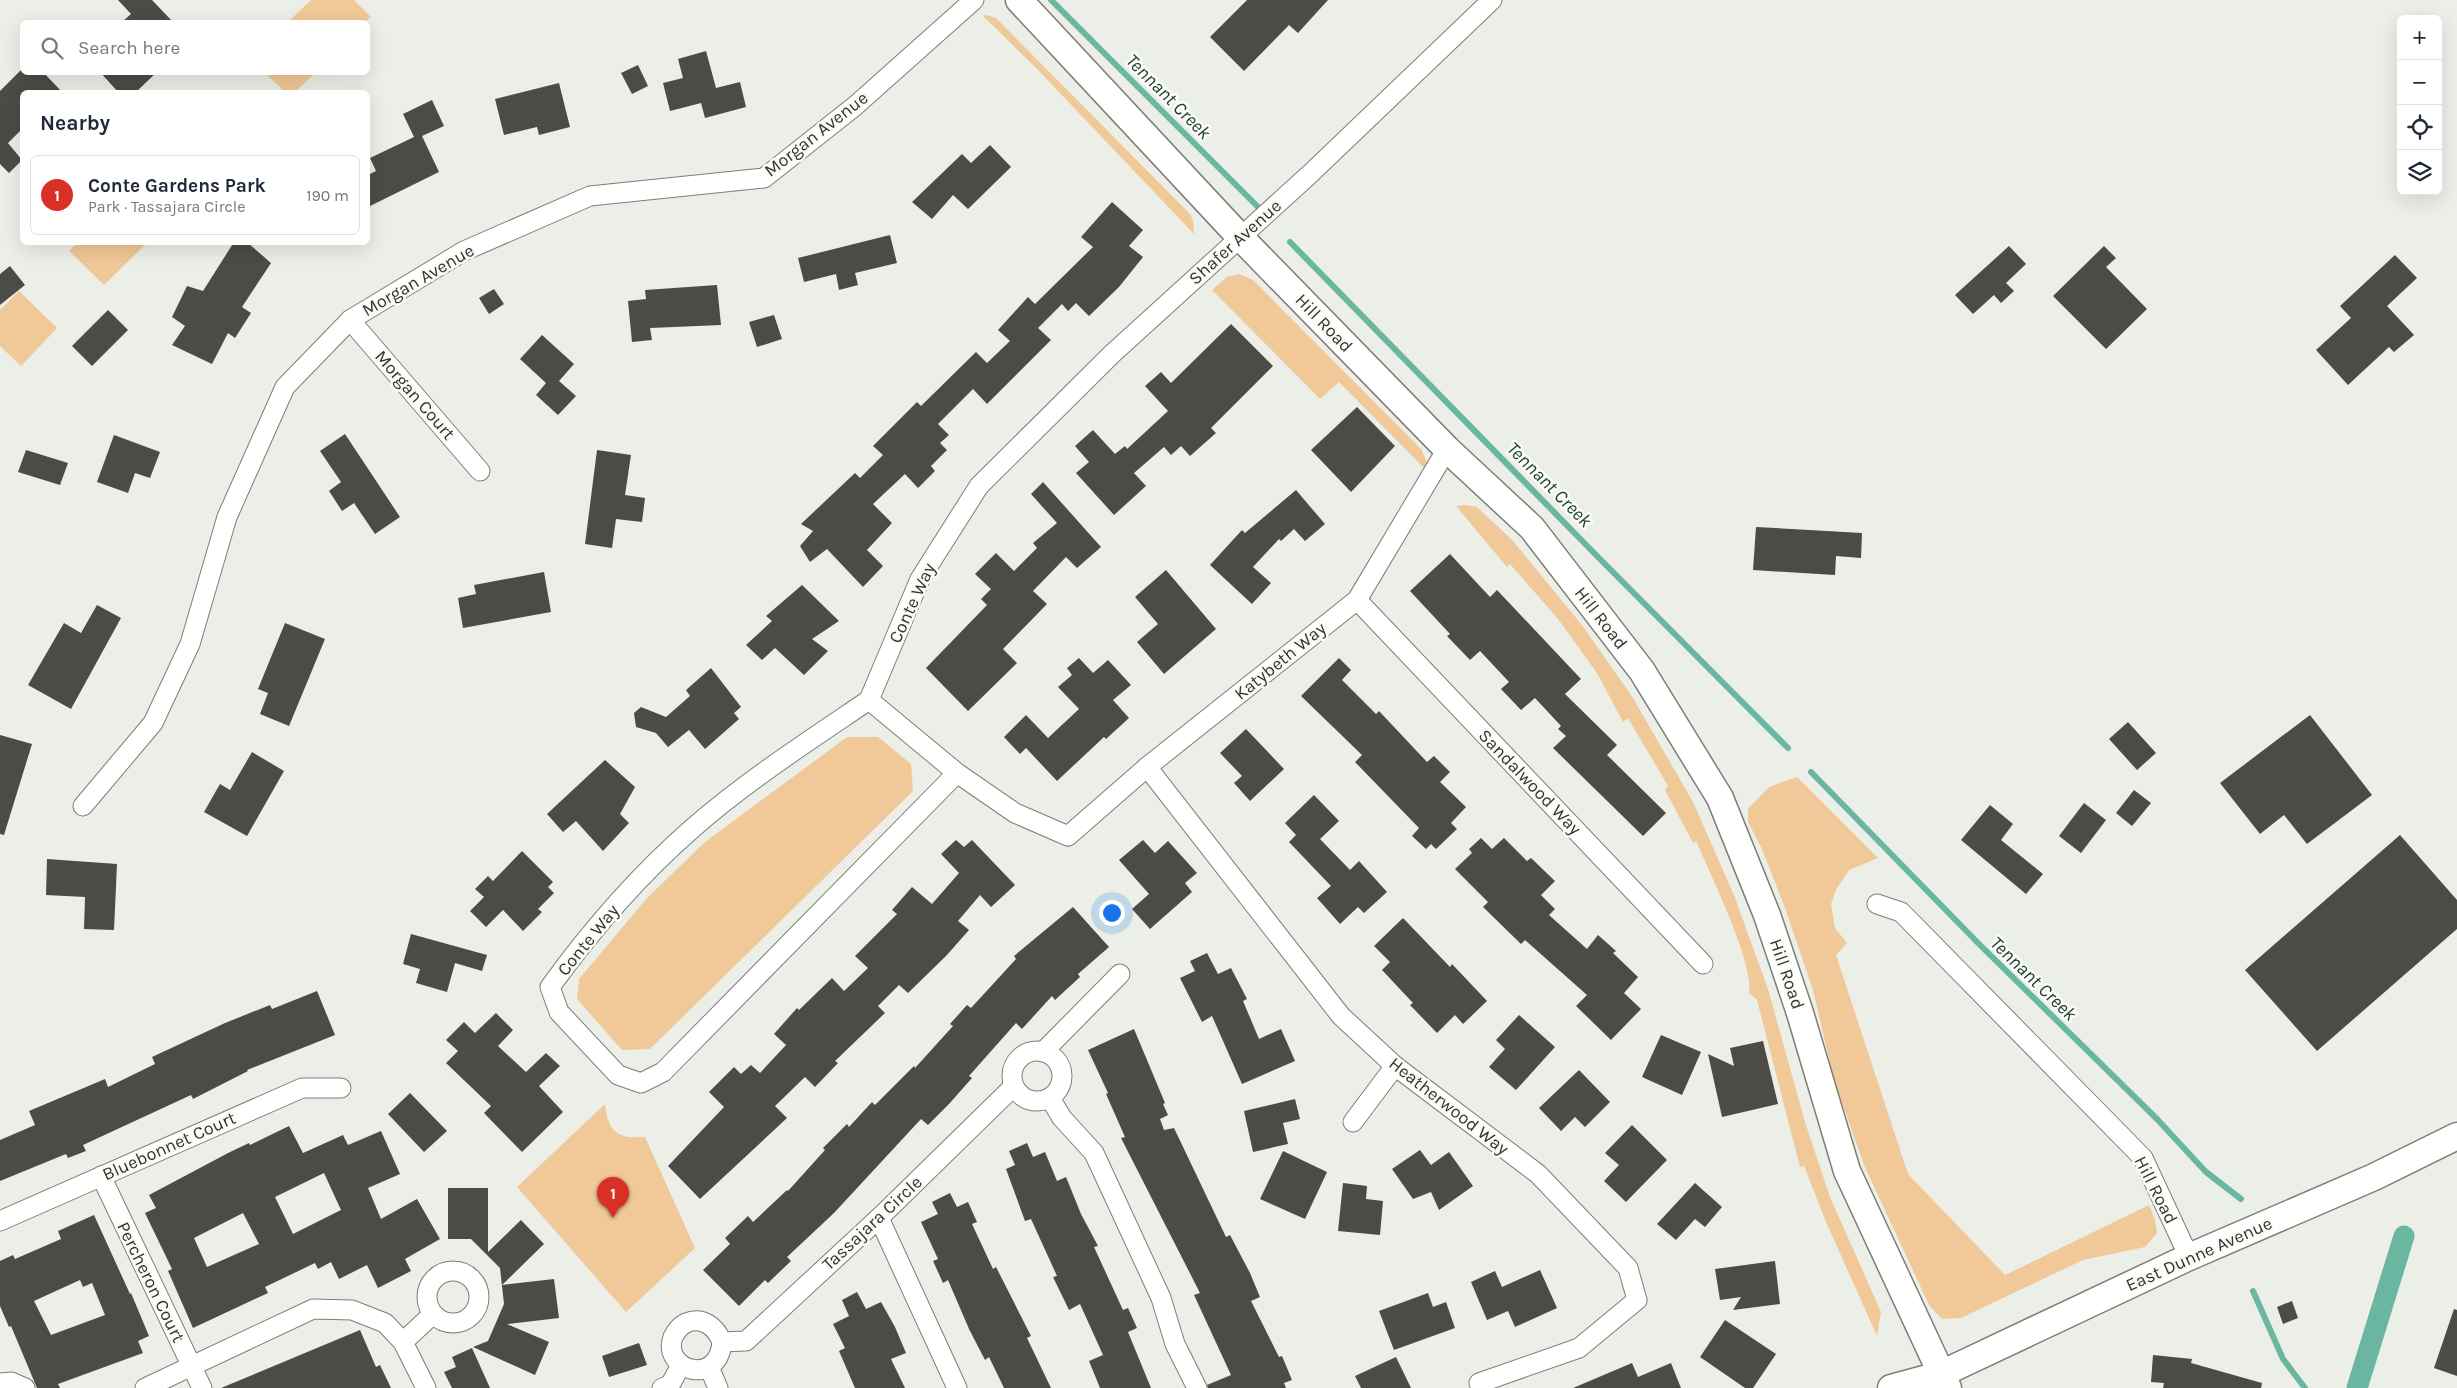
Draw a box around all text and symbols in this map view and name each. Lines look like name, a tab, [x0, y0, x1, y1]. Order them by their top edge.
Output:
map controls	[2397, 15, 2442, 195]
button: +	[2397, 15, 2442, 60]
search box	[20, 20, 370, 75]
icon: search	[38, 34, 66, 62]
text: Search here	[78, 37, 180, 59]
water label: Tennant Creek	[1121, 50, 1216, 144]
button: −	[2397, 60, 2442, 105]
street label: Morgan Avenue	[760, 87, 872, 181]
button: locate	[2397, 105, 2442, 150]
text: Nearby	[40, 111, 110, 135]
button: layers	[2397, 150, 2442, 195]
text: Conte Gardens Park	[88, 175, 266, 197]
text: 1	[54, 186, 60, 205]
text: 190 m	[306, 186, 349, 205]
street label: Shafer Avenue	[1184, 195, 1286, 289]
text: Park · Tassajara Circle	[88, 197, 246, 216]
street label: Morgan Avenue	[358, 239, 478, 321]
street label: Hill Road	[1291, 289, 1357, 357]
street label: Morgan Court	[370, 346, 460, 444]
water label: Tennant Creek	[1502, 438, 1597, 532]
street label: Conte Way	[884, 559, 940, 647]
street label: Hill Road	[1570, 582, 1632, 654]
street label: Katybeth Way	[1230, 617, 1331, 705]
street label: Sandalwood Way	[1474, 724, 1587, 840]
street label: Conte Way	[552, 899, 624, 980]
your location	[1099, 900, 1125, 926]
water label: Tennant Creek	[1986, 932, 2081, 1026]
street label: Hill Road	[1765, 936, 1809, 1012]
street label: Heatherwood Way	[1385, 1052, 1514, 1160]
street label: Bluebonnet Court	[99, 1107, 239, 1185]
street label: Hill Road	[2130, 1152, 2182, 1228]
street label: Tassajara Circle	[817, 1171, 927, 1275]
pin: 1	[597, 1177, 629, 1218]
street label: East Dunne Avenue	[2122, 1212, 2276, 1296]
street label: Percheron Court	[112, 1218, 190, 1346]

